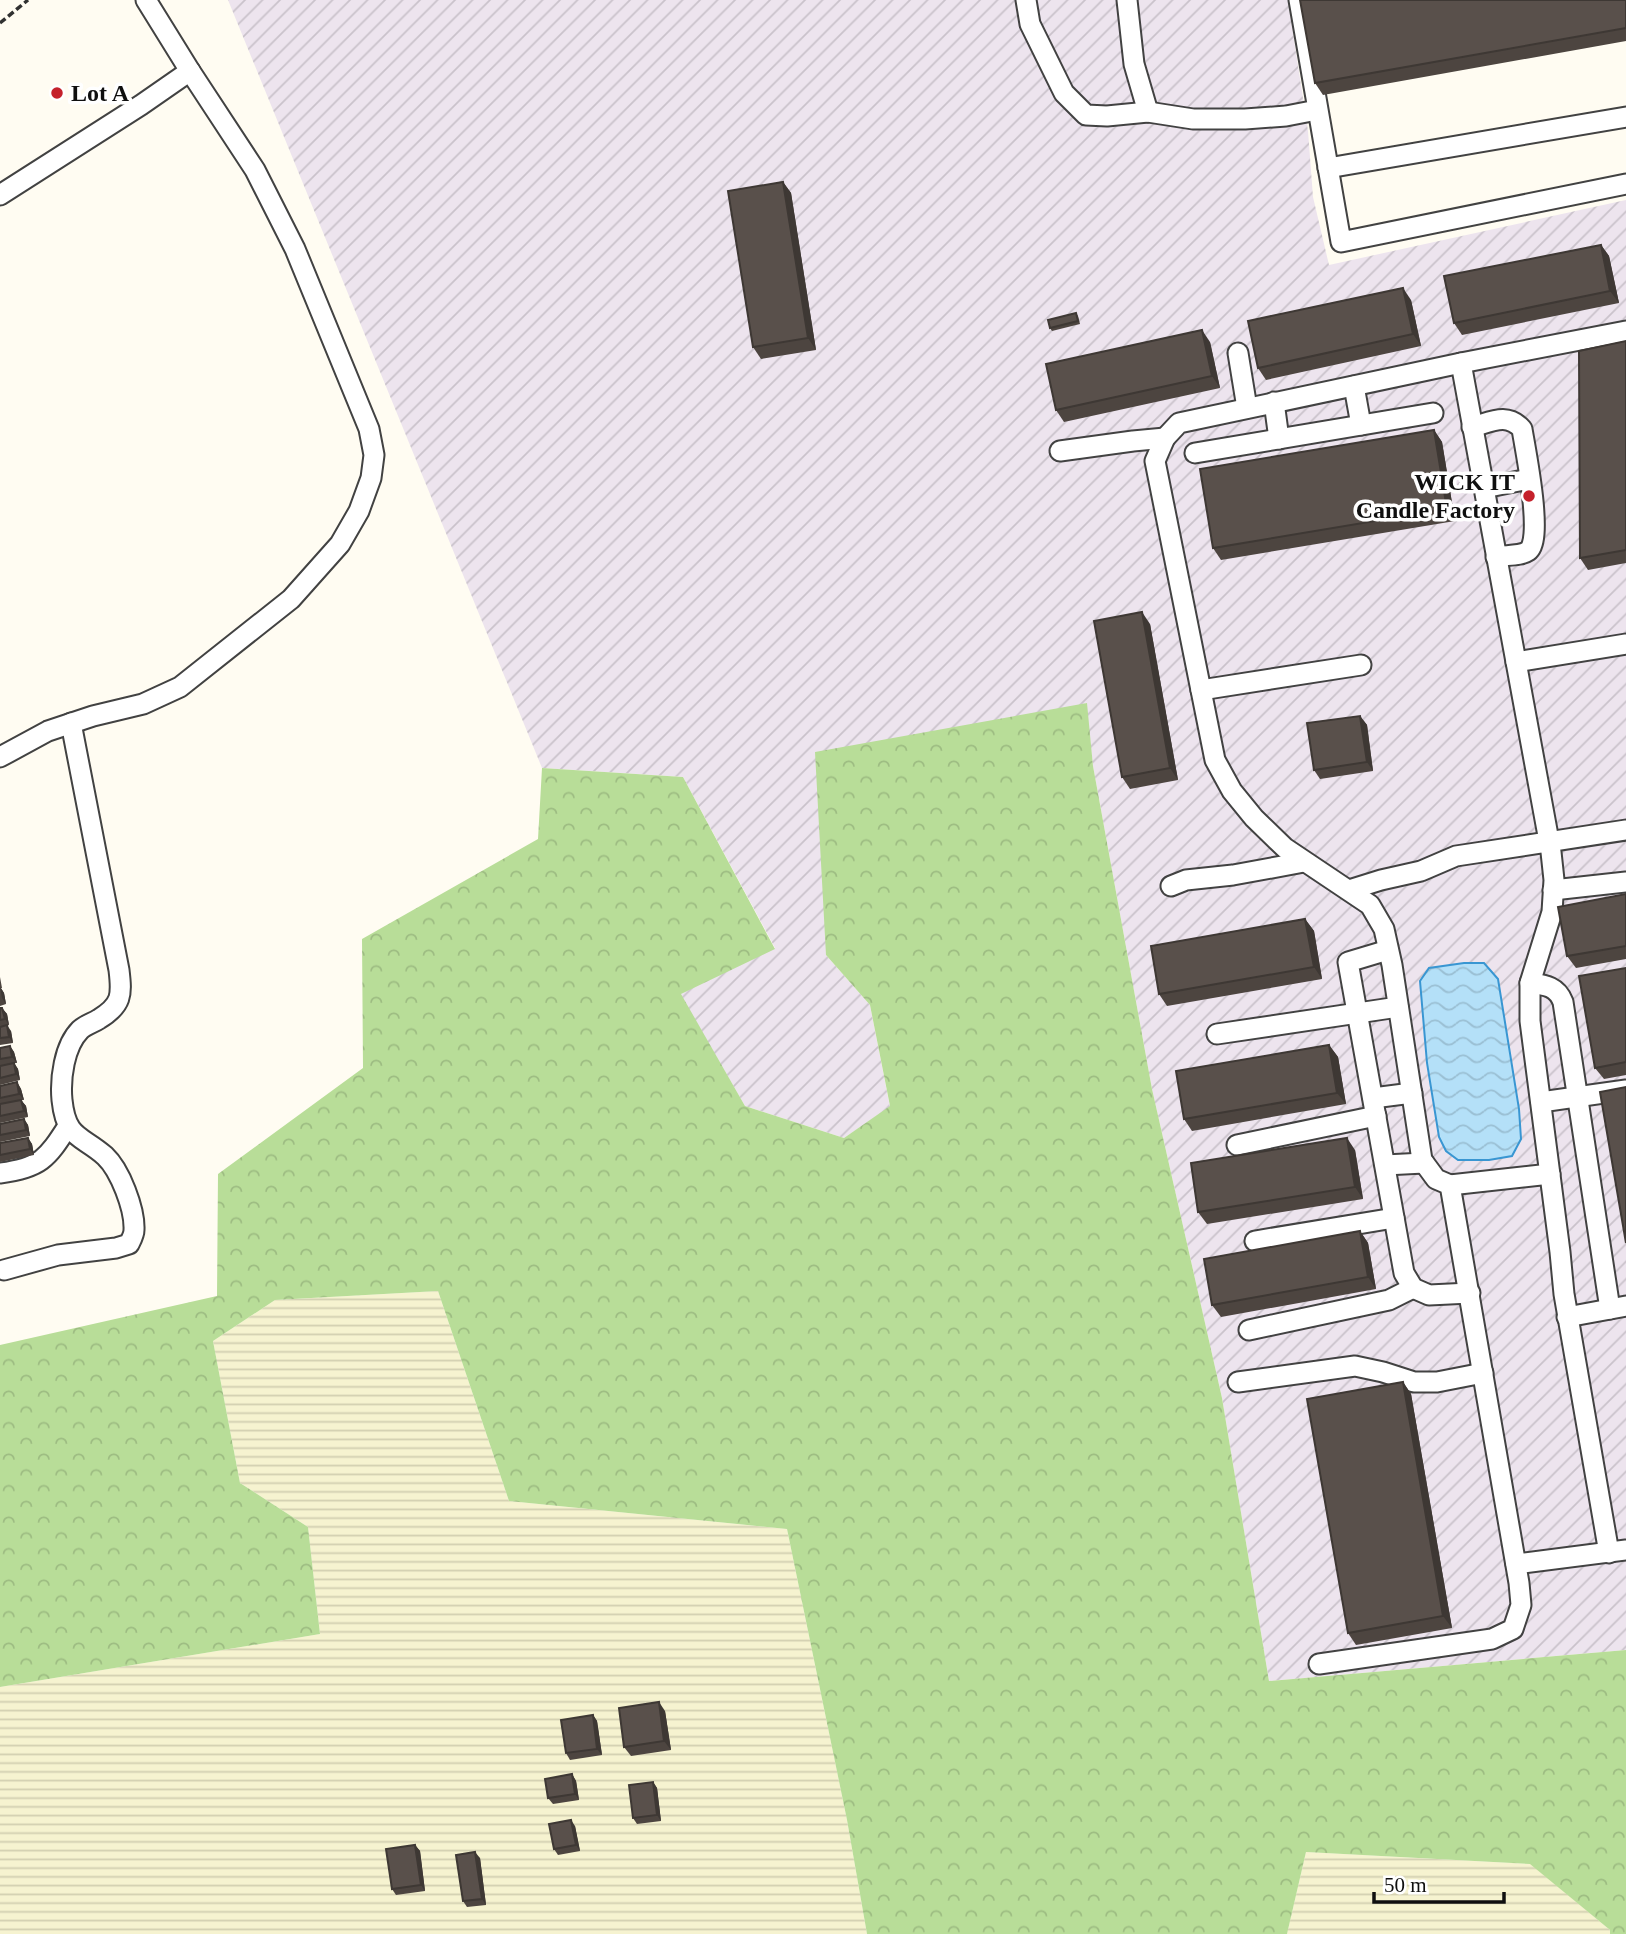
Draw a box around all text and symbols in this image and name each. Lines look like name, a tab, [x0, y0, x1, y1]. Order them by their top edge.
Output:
place label: Lot A	[71, 80, 130, 106]
marker: Lot A	[49, 85, 65, 101]
place label: WICK IT Candle Factory	[1356, 469, 1515, 523]
marker: WICK IT Candle Factory	[1521, 488, 1537, 504]
scale bar	[1374, 1860, 1504, 1904]
text: 50 m	[1384, 1873, 1427, 1897]

